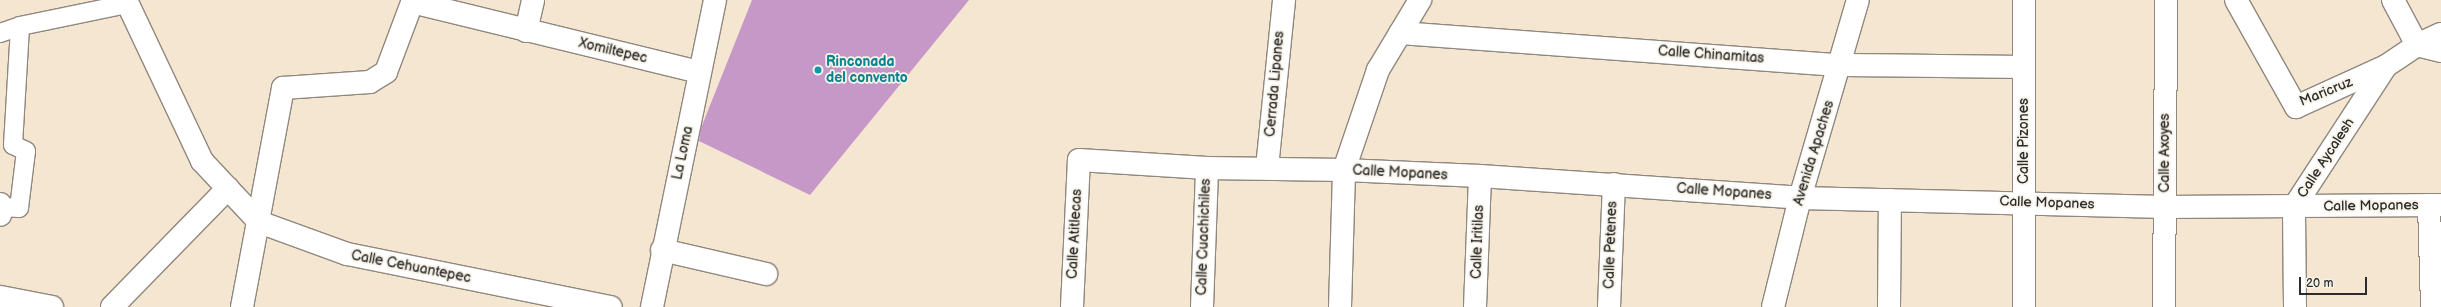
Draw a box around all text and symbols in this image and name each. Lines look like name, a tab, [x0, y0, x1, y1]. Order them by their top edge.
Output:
street label: Cerrada Lipanes	[1262, 30, 1288, 138]
street label: Xomiltepec	[577, 35, 649, 67]
street label: Calle Chinamitas	[1657, 43, 1765, 67]
place label: Rinconada del convento	[826, 54, 908, 86]
marker: Rinconada del convento	[813, 65, 823, 75]
street label: Maricruz	[2297, 74, 2355, 110]
street label: Avenida Apaches	[1790, 98, 1838, 208]
street label: Calle Pizones	[2016, 98, 2032, 184]
street label: Calle Axoyes	[2157, 113, 2173, 193]
street label: Calle Aycalesh	[2294, 115, 2358, 201]
street label: La Loma	[669, 125, 697, 181]
street label: Calle Mopanes	[1352, 162, 1448, 184]
street label: Calle Cuachichiles	[1194, 178, 1214, 296]
street label: Calle Mopanes	[1676, 180, 1772, 204]
street label: Calle Atitlecas	[1064, 189, 1086, 279]
street label: Calle Mopanes	[1999, 193, 2095, 213]
street label: Calle Mopanes	[2323, 197, 2419, 215]
street label: Calle Petenes	[1601, 201, 1621, 289]
street label: Calle Iritilas	[1468, 205, 1488, 279]
street label: Calle Cehuantepec	[350, 247, 472, 287]
scale bar	[2301, 269, 2369, 295]
text: 20 m	[2306, 276, 2333, 291]

